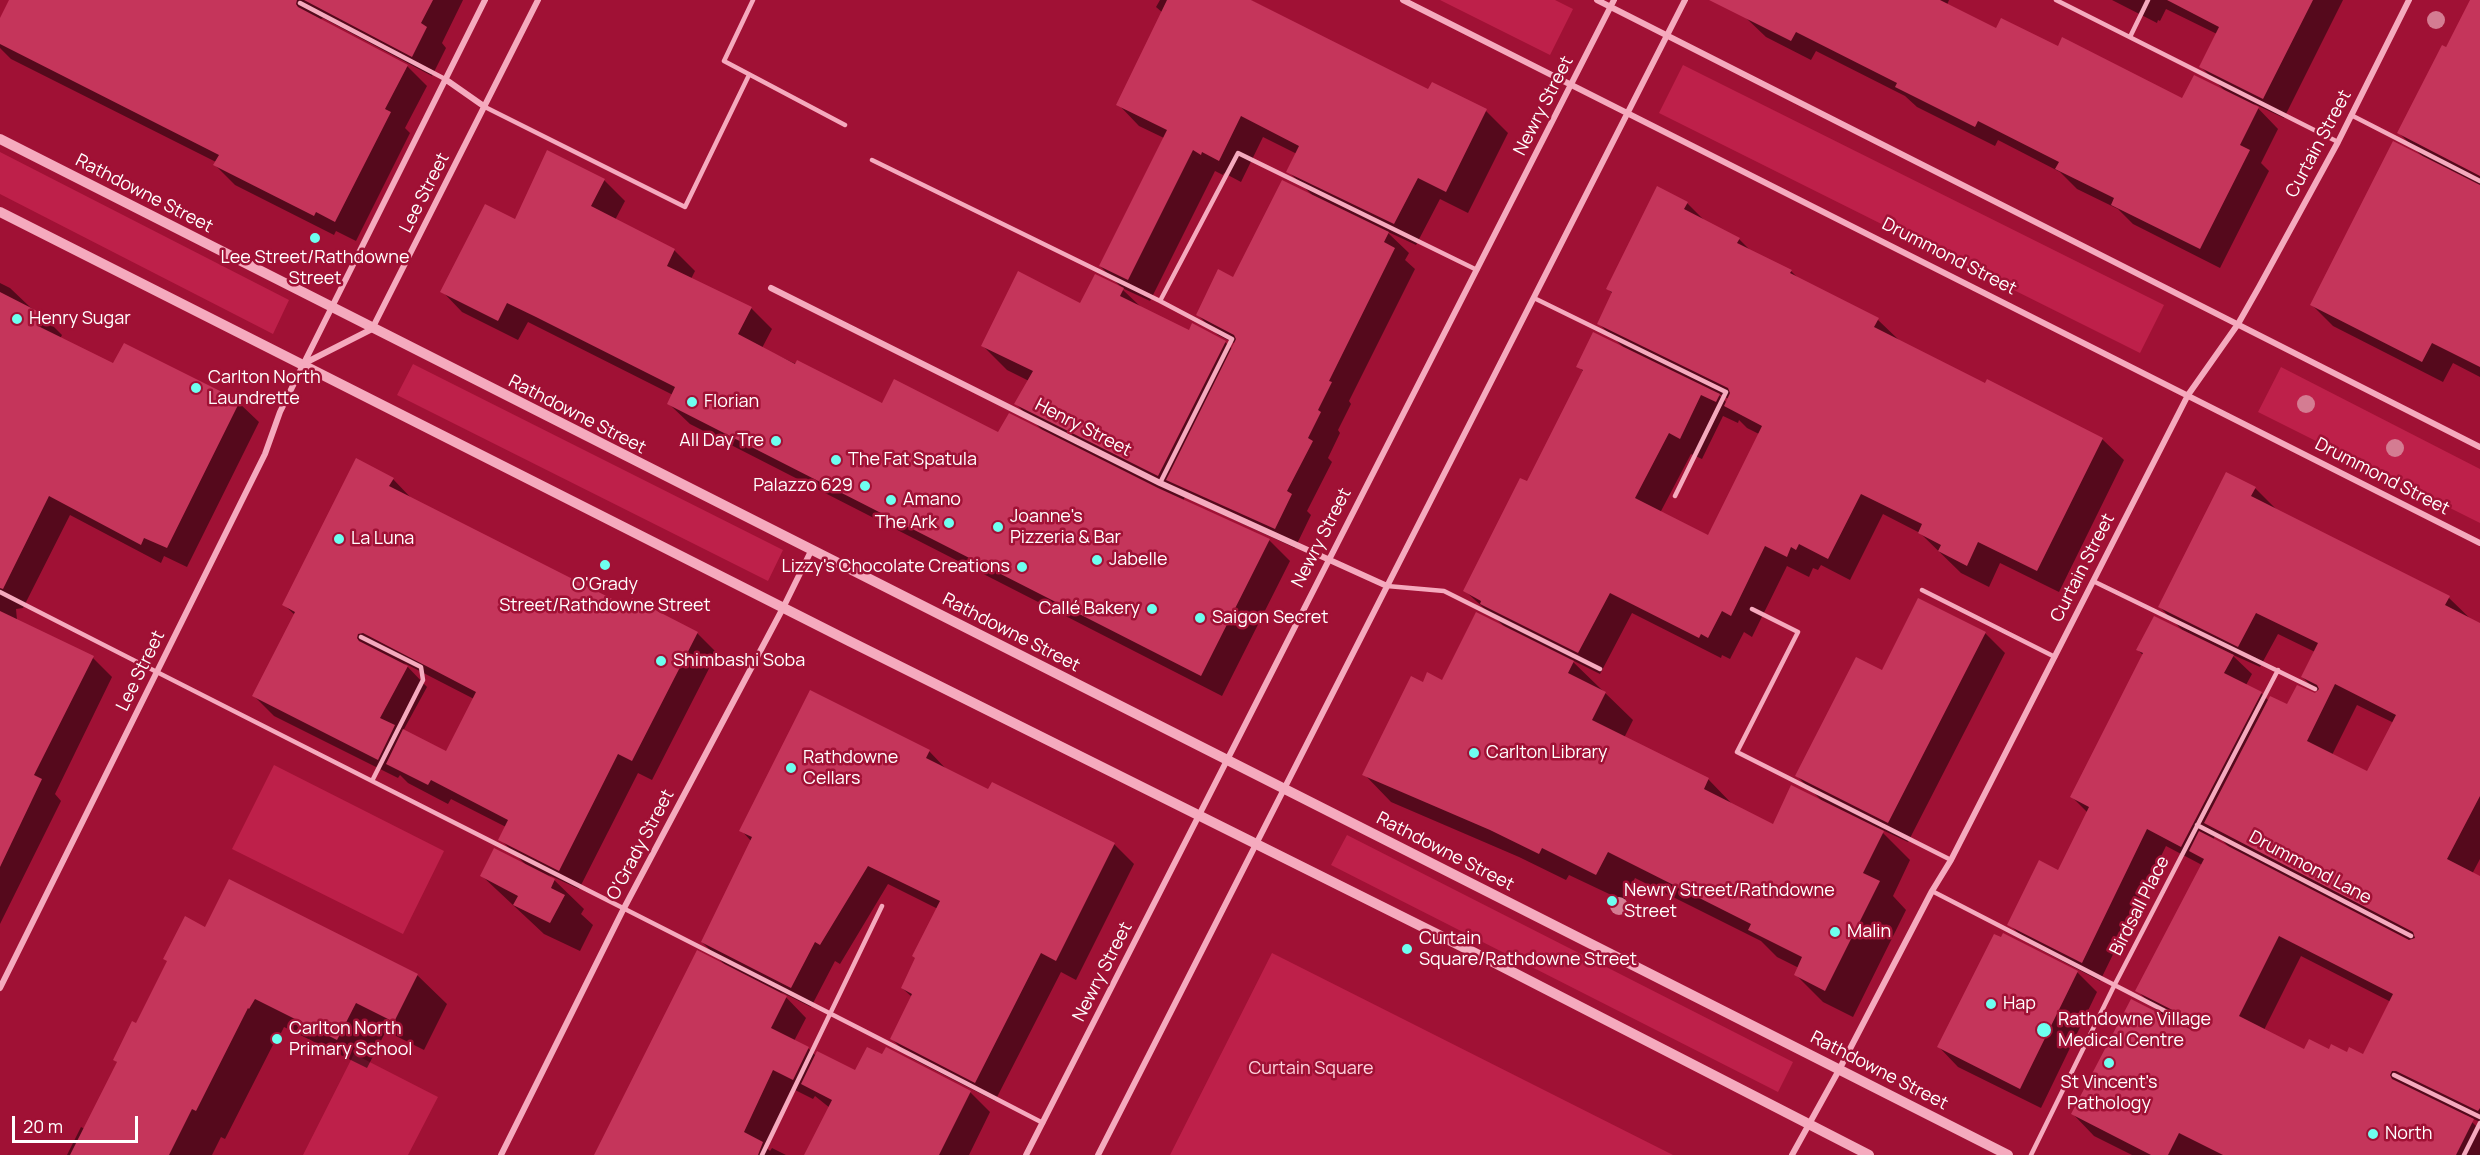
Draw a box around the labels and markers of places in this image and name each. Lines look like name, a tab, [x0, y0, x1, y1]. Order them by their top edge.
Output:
marker: Lee Street/Rathdowne Street	[308, 231, 322, 245]
place label: Lee Street/Rathdowne Street	[221, 247, 409, 290]
place label: Henry Sugar	[29, 308, 131, 330]
marker: Henry Sugar	[10, 312, 24, 326]
place label: Carlton North Laundrette	[208, 367, 321, 410]
marker: Carlton North Laundrette	[189, 381, 203, 395]
place label: Florian	[704, 391, 759, 413]
marker: Florian	[685, 395, 699, 409]
place label: All Day Tre	[679, 430, 764, 452]
marker: All Day Tre	[769, 434, 783, 448]
place label: The Fat Spatula	[848, 449, 977, 471]
marker: The Fat Spatula	[829, 453, 843, 467]
place label: Palazzo 629	[753, 475, 853, 497]
marker: Palazzo 629	[858, 479, 872, 493]
place label: Amano	[903, 489, 961, 511]
marker: Amano	[884, 493, 898, 507]
place label: Joanne's Pizzeria & Bar	[1010, 506, 1121, 548]
place label: The Ark	[875, 512, 937, 534]
marker: The Ark	[942, 516, 956, 530]
marker: Joanne's Pizzeria & Bar	[991, 520, 1005, 534]
place label: La Luna	[351, 528, 414, 550]
marker: La Luna	[332, 532, 346, 546]
place label: Jabelle	[1109, 549, 1167, 571]
marker: Jabelle	[1090, 553, 1104, 567]
place label: Lizzy's Chocolate Creations	[781, 556, 1010, 578]
marker: O'Grady Street/Rathdowne Street	[598, 558, 612, 572]
marker: Lizzy's Chocolate Creations	[1015, 560, 1029, 574]
place label: O'Grady Street/Rathdowne Street	[499, 574, 711, 616]
place label: Callé Bakery	[1038, 598, 1140, 620]
marker: Callé Bakery	[1145, 602, 1159, 616]
place label: Saigon Secret	[1212, 607, 1329, 629]
marker: Saigon Secret	[1193, 611, 1207, 625]
place label: Shimbashi Soba	[673, 650, 805, 672]
marker: Shimbashi Soba	[654, 654, 668, 668]
place label: Carlton Library	[1486, 742, 1607, 764]
marker: Carlton Library	[1467, 746, 1481, 760]
place label: Rathdowne Cellars	[803, 747, 898, 789]
marker: Rathdowne Cellars	[784, 761, 798, 775]
place label: Newry Street/Rathdowne Street	[1624, 880, 1835, 922]
marker: Newry Street/Rathdowne Street	[1605, 894, 1619, 908]
place label: Malin	[1847, 921, 1891, 943]
marker: Malin	[1828, 925, 1842, 939]
place label: Curtain Square/Rathdowne Street	[1419, 928, 1637, 970]
marker: Curtain Square/Rathdowne Street	[1400, 942, 1414, 956]
place label: Hap	[2003, 993, 2036, 1015]
marker: Hap	[1984, 997, 1998, 1011]
place label: Rathdowne Village Medical Centre	[2058, 1009, 2211, 1052]
place label: Carlton North Primary School	[289, 1018, 413, 1060]
marker: Rathdowne Village Medical Centre	[2035, 1021, 2053, 1039]
marker: Carlton North Primary School	[270, 1032, 284, 1046]
marker: St Vincent's Pathology	[2102, 1056, 2116, 1070]
place label: St Vincent's Pathology	[2061, 1072, 2157, 1114]
place label: North	[2385, 1123, 2432, 1145]
marker: North	[2366, 1127, 2380, 1141]

